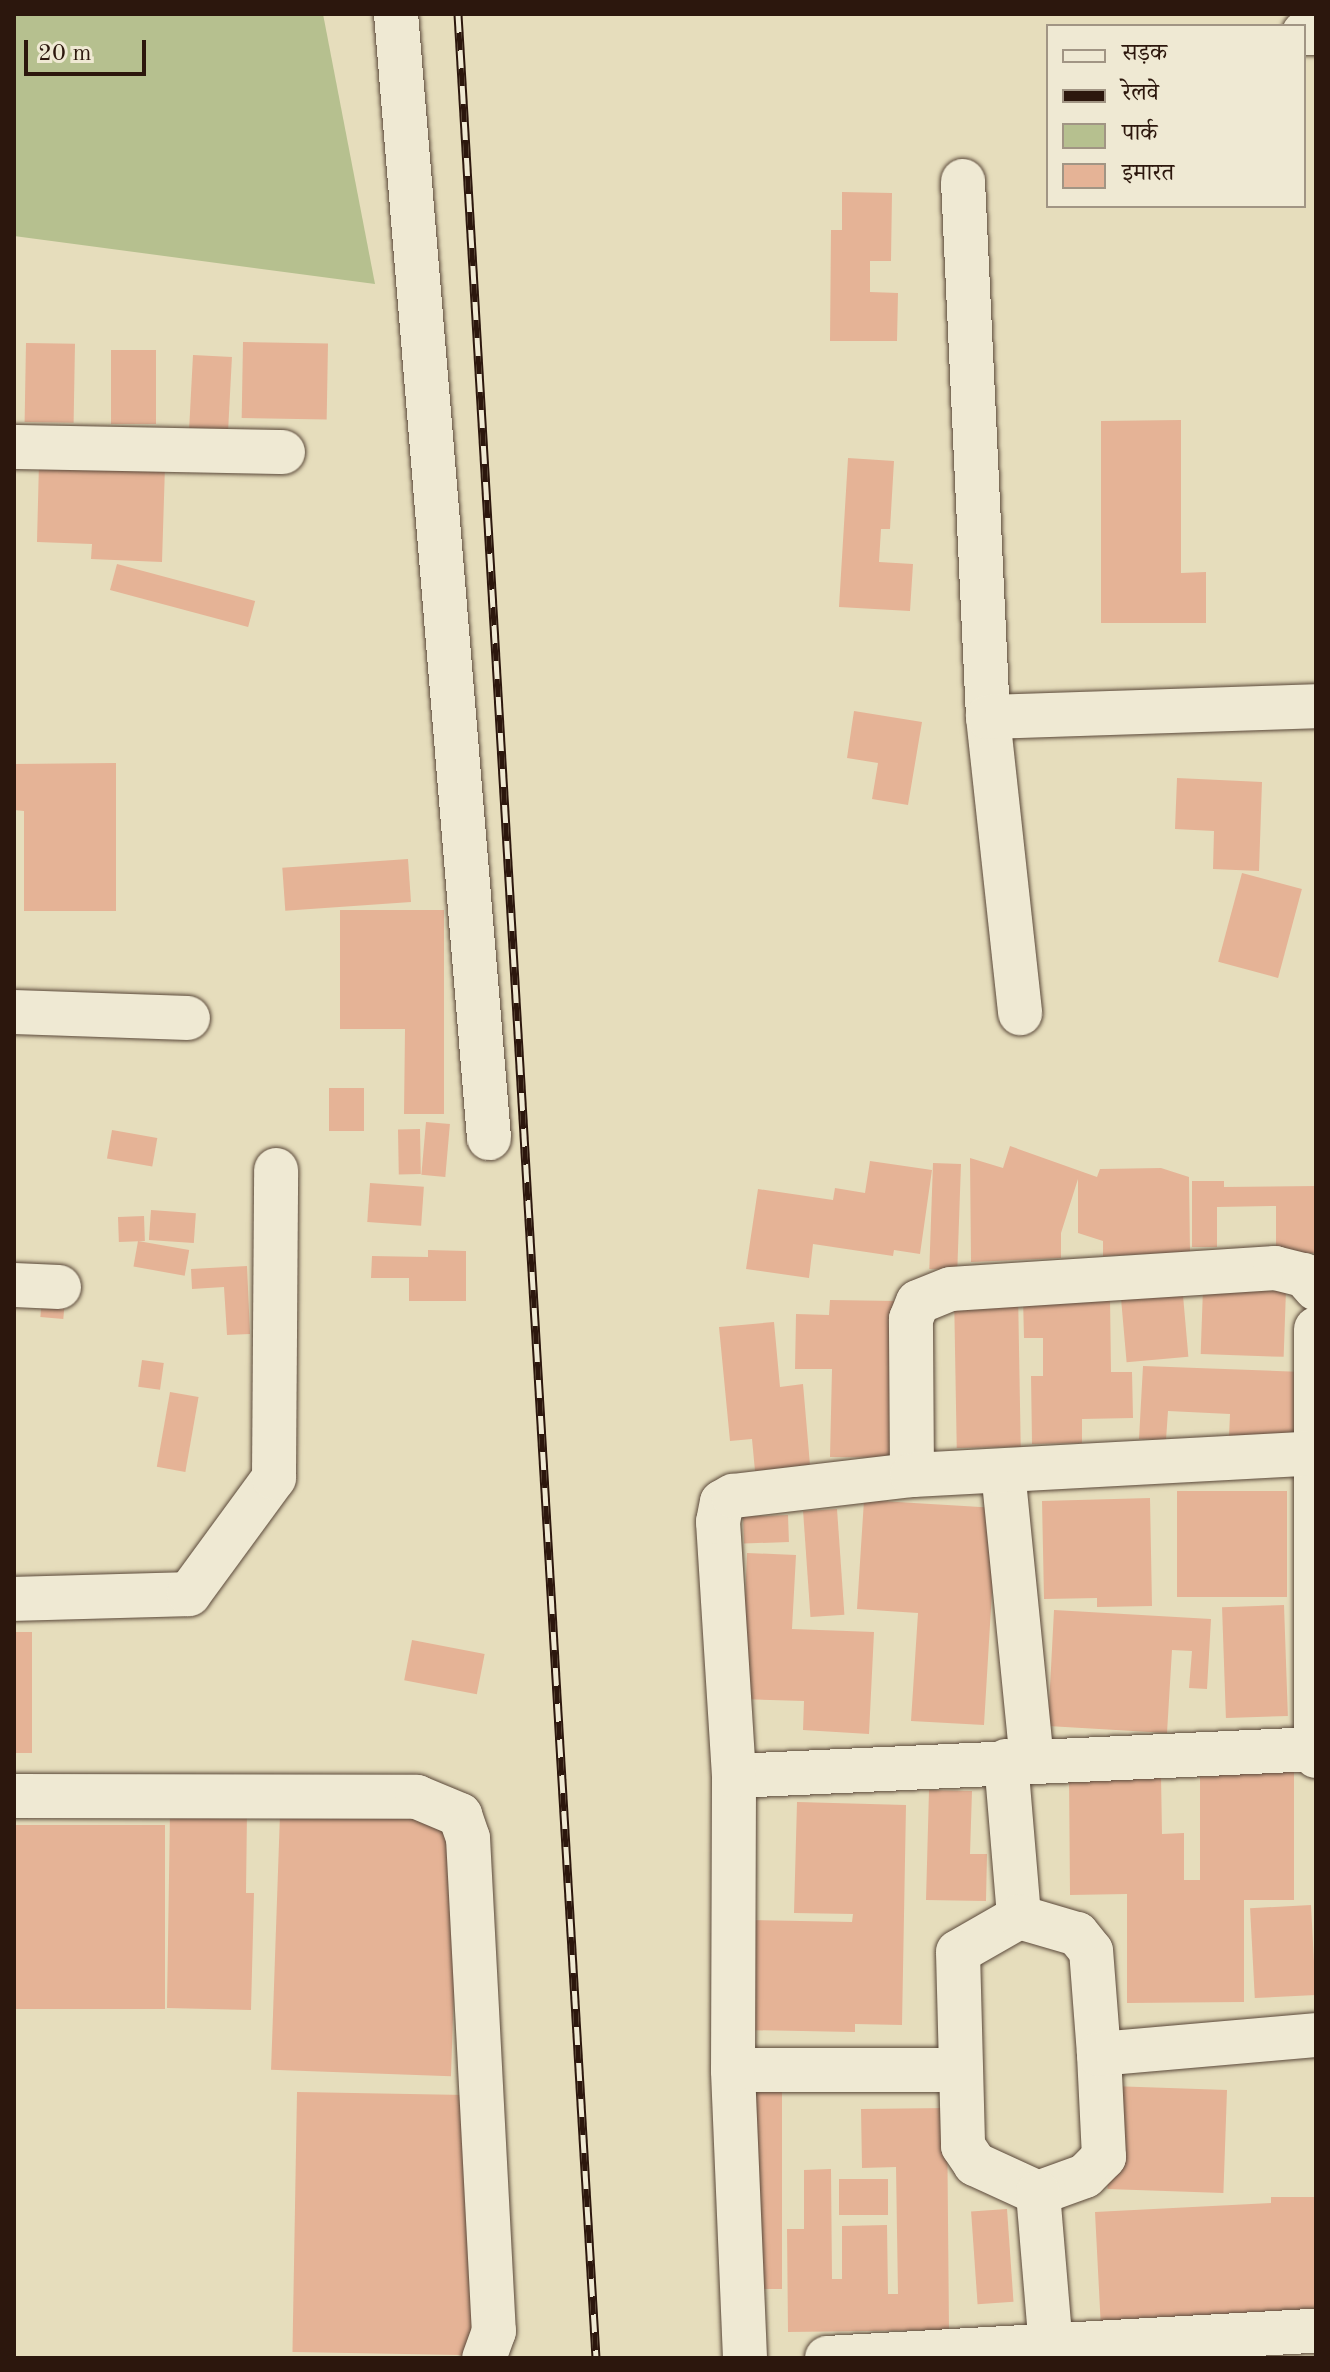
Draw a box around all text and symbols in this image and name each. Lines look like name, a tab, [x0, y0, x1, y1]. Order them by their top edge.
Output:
scale bar	[28, 24, 150, 74]
legend	[1046, 24, 1306, 208]
text: 20 m	[38, 42, 92, 66]
text: सड़क	[1122, 42, 1167, 66]
text: रेलवे	[1122, 82, 1159, 106]
text: पार्क	[1122, 122, 1157, 146]
text: इमारत	[1122, 162, 1174, 186]

